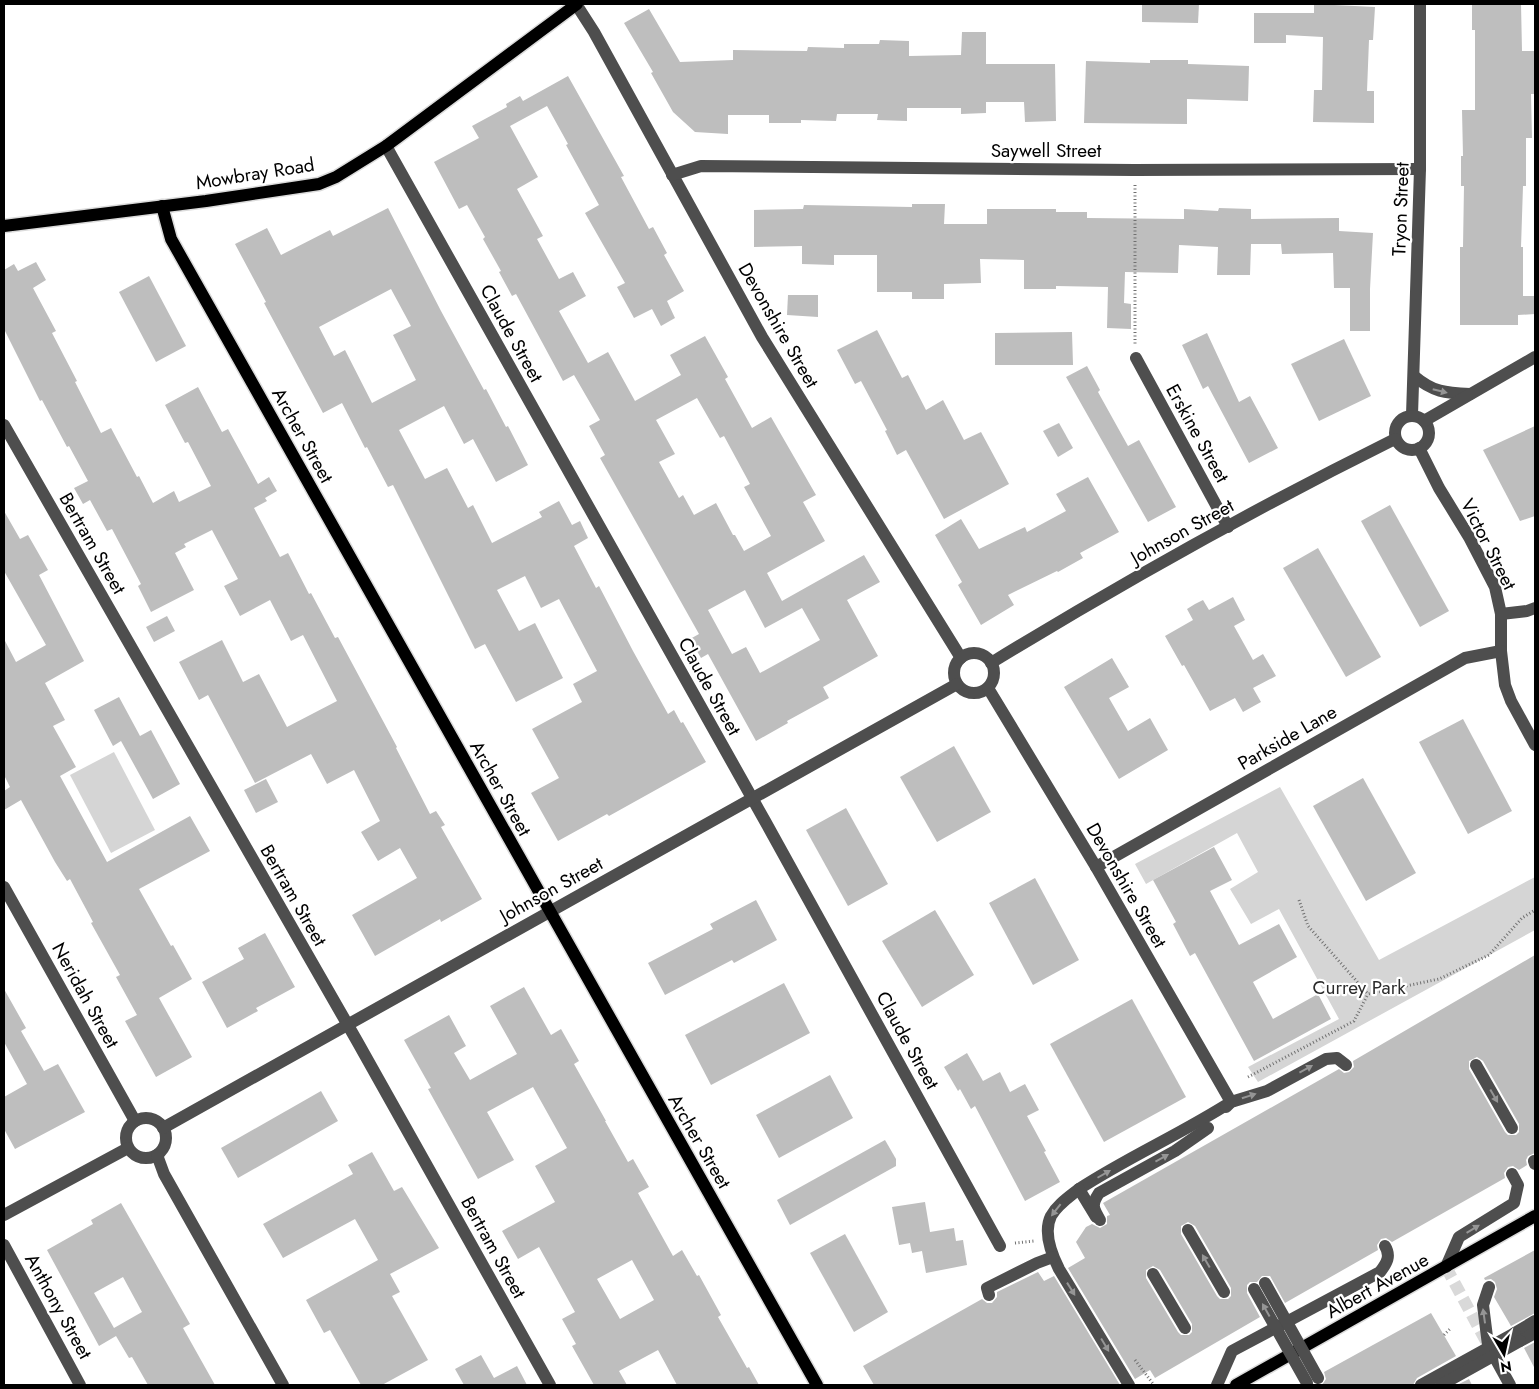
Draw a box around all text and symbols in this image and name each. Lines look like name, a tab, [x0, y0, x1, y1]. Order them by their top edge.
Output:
street label: Saywell Street	[991, 137, 1102, 164]
street label: Mowbray Road	[194, 151, 316, 196]
street label: Tryon Street	[1385, 161, 1416, 256]
street label: Devonshire Street	[732, 258, 826, 393]
street label: Claude Street	[474, 279, 550, 387]
street label: Erskine Street	[1159, 379, 1236, 488]
street label: Archer Street	[265, 383, 340, 488]
one-way arrow	[1432, 387, 1447, 395]
street label: Bertram Street	[53, 488, 133, 599]
street label: Johnson Street	[1123, 492, 1239, 572]
street label: Victor Street	[1454, 494, 1523, 595]
street label: Claude Street	[672, 632, 748, 740]
street label: Parkside Lane	[1233, 698, 1342, 777]
street label: Archer Street	[463, 736, 538, 841]
street label: Devonshire Street	[1080, 818, 1174, 953]
street label: Bertram Street	[254, 840, 334, 951]
street label: Johnson Street	[492, 850, 608, 930]
street label: Neridah Street	[45, 938, 126, 1053]
park label: Currey Park	[1312, 974, 1406, 1001]
street label: Claude Street	[870, 986, 946, 1094]
one-way arrow	[1299, 1065, 1314, 1073]
street label: Archer Street	[662, 1089, 738, 1194]
one-way arrow	[1490, 1089, 1498, 1104]
one-way arrow	[1242, 1092, 1257, 1100]
one-way arrow	[1155, 1154, 1168, 1163]
one-way arrow	[1097, 1169, 1110, 1178]
street label: Bertram Street	[454, 1191, 533, 1304]
one-way arrow	[1051, 1203, 1062, 1216]
one-way arrow	[1466, 1224, 1479, 1233]
street label: Albert Avenue	[1321, 1246, 1434, 1325]
street label: Anthony Street	[18, 1249, 99, 1364]
one-way arrow	[1202, 1253, 1210, 1268]
one-way arrow	[1066, 1282, 1076, 1295]
one-way arrow	[1261, 1304, 1270, 1317]
one-way arrow	[1480, 1307, 1488, 1323]
north arrow	[1479, 1329, 1529, 1379]
one-way arrow	[1101, 1339, 1110, 1352]
text: N	[1499, 1356, 1513, 1378]

